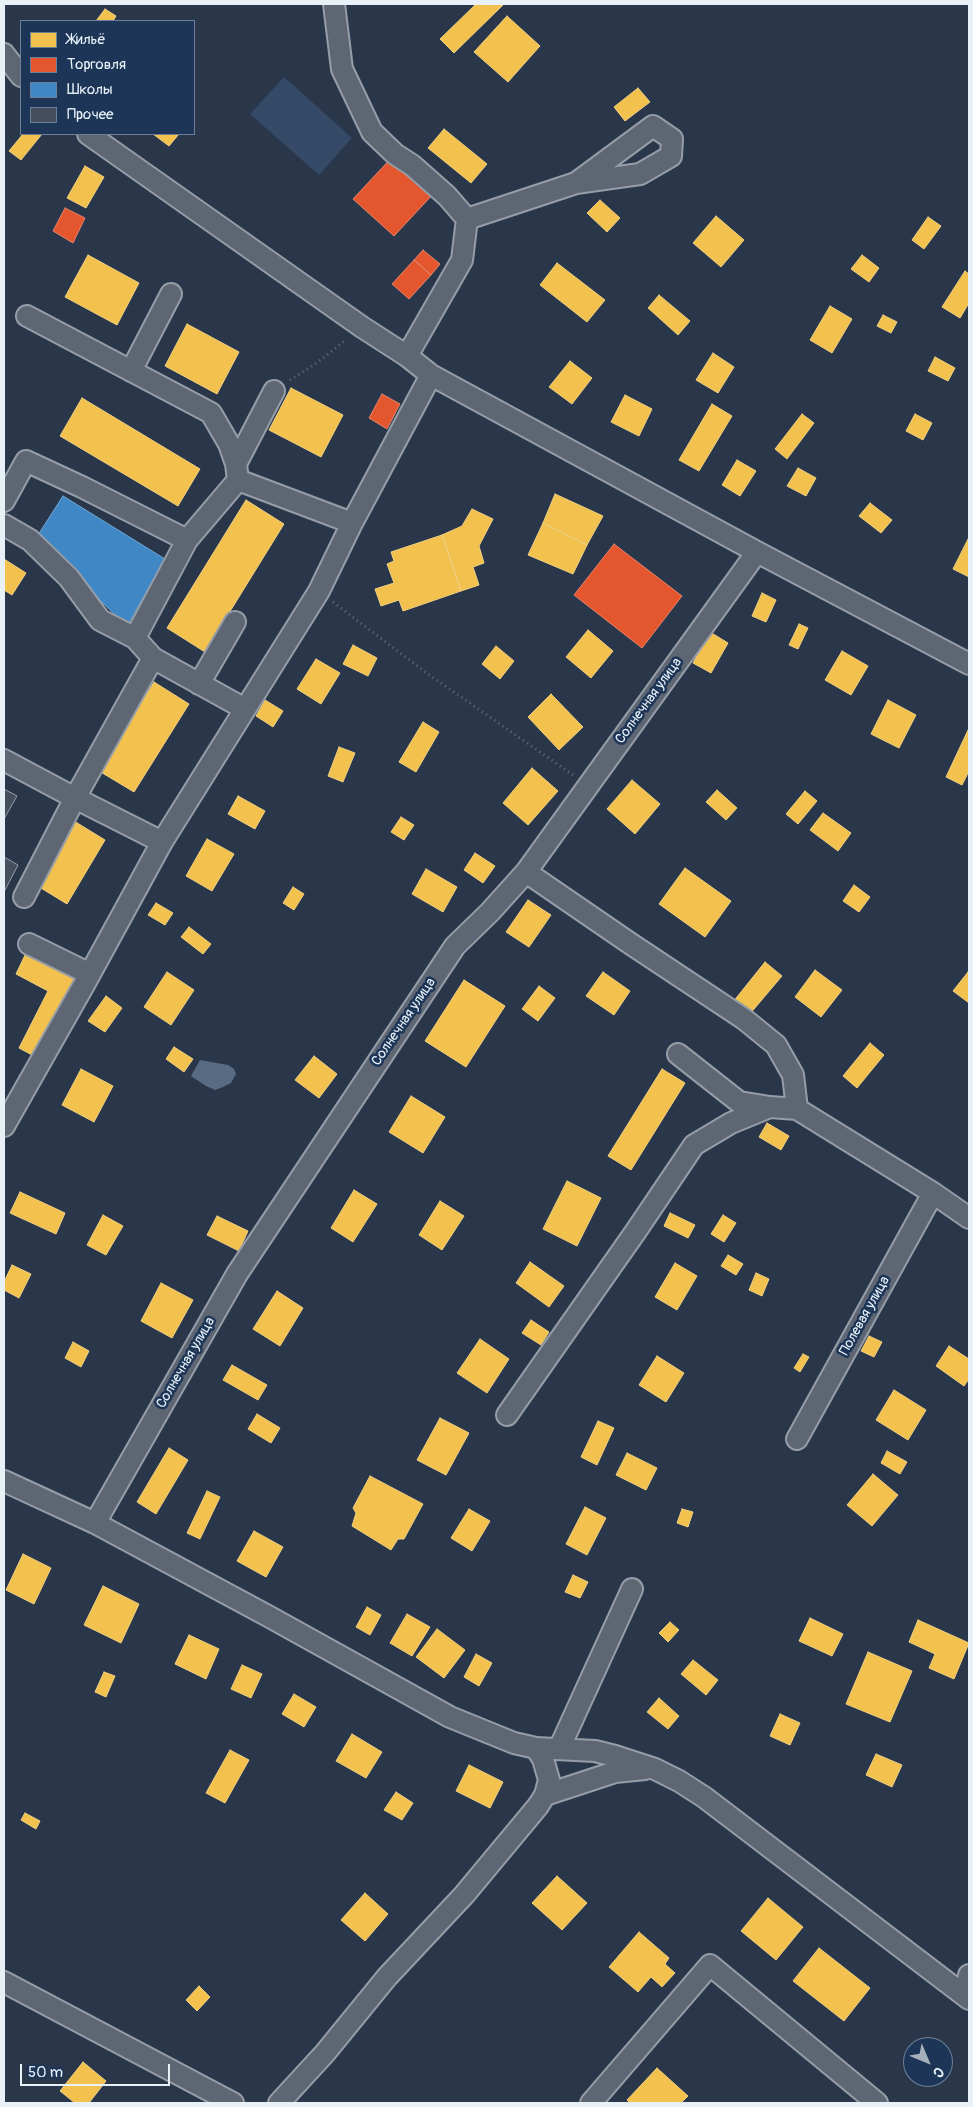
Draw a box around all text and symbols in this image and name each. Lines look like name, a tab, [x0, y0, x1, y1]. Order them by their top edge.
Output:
legend	[20, 20, 195, 135]
text: Жильё	[67, 30, 106, 49]
text: Торговля	[67, 55, 126, 74]
text: Школы	[67, 80, 113, 99]
text: Прочее	[67, 105, 114, 124]
street label: Солнечная улица	[612, 655, 686, 747]
street label: Солнечная улица	[368, 975, 440, 1069]
street label: Полевая улица	[836, 1273, 894, 1359]
street label: Солнечная улица	[153, 1314, 219, 1412]
north arrow	[903, 2037, 953, 2087]
scale bar	[22, 2054, 172, 2086]
text: 50 m	[28, 2063, 63, 2082]
text: С	[929, 2063, 947, 2081]

